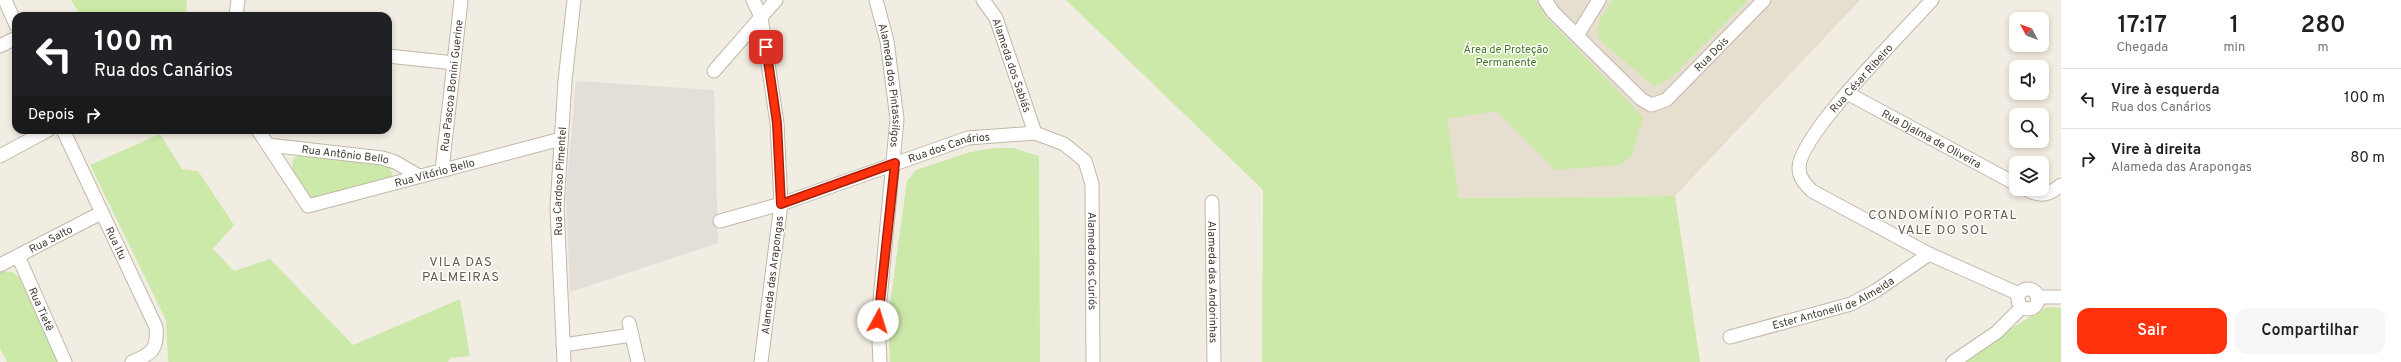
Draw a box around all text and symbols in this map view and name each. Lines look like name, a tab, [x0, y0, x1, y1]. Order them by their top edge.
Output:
text: 17:17	[2118, 11, 2167, 41]
text: 1	[2230, 11, 2239, 41]
text: 280	[2301, 11, 2346, 41]
north arrow	[2009, 12, 2049, 52]
map controls	[2009, 12, 2049, 196]
street label: Alameda dos Sabiás	[989, 16, 1034, 115]
street label: Rua Pascoa Bonini Guerine	[438, 19, 467, 152]
street label: Alameda dos Pintassilgos	[875, 22, 903, 148]
text: 100 m	[94, 25, 174, 61]
icon: left	[28, 28, 80, 80]
pin	[749, 30, 783, 64]
street label: Rua Dois	[1692, 34, 1732, 75]
icon: arrive	[755, 36, 777, 58]
text: Chegada	[2116, 40, 2168, 56]
text: min	[2224, 40, 2245, 56]
text: m	[2318, 40, 2329, 56]
street label: Rua César Ribeiro	[1827, 41, 1896, 116]
park label: Área de Proteção Permanente	[1464, 42, 1548, 70]
text: Rua dos Canários	[94, 60, 233, 83]
button: sound	[2009, 60, 2049, 100]
text: Vire à esquerda	[2111, 81, 2220, 100]
icon: left	[2077, 88, 2099, 110]
text: 100 m	[2344, 89, 2385, 108]
text: Rua dos Canários	[2111, 100, 2211, 116]
icon: right	[82, 104, 104, 126]
text: Depois	[28, 106, 74, 125]
street label: Rua Djalma de Oliveira	[1879, 107, 1983, 172]
button: search	[2009, 108, 2049, 148]
street label: Rua Cardoso Pimentel	[551, 126, 570, 236]
street label: Rua dos Canários	[906, 130, 990, 167]
text: Vire à direita	[2111, 141, 2201, 160]
street label: Rua Antônio Bello	[301, 143, 391, 168]
icon: right	[2077, 148, 2099, 170]
text: 80 m	[2350, 149, 2385, 168]
street label: Rua Vitório Bello	[393, 156, 477, 191]
button: layers	[2009, 156, 2049, 196]
text: Alameda das Arapongas	[2111, 160, 2252, 176]
district label: CONDOMÍNIO PORTAL VALE DO SOL	[1868, 206, 2018, 239]
street label: Alameda dos Curiós	[1084, 212, 1099, 310]
street label: Alameda das Arapongas	[759, 215, 787, 335]
street label: Alameda das Andorinhas	[1204, 221, 1220, 343]
street label: Rua Salto	[27, 223, 75, 257]
street label: Rua Itu	[102, 225, 129, 262]
district label: VILA DAS PALMEIRAS	[422, 255, 500, 286]
street label: Ester Antonelli de Almeida	[1771, 274, 1897, 333]
street label: Rua Tietê	[25, 285, 56, 334]
position arrow	[857, 300, 899, 342]
button: Sair	[2077, 308, 2227, 354]
button: Compartilhar	[2235, 308, 2385, 354]

